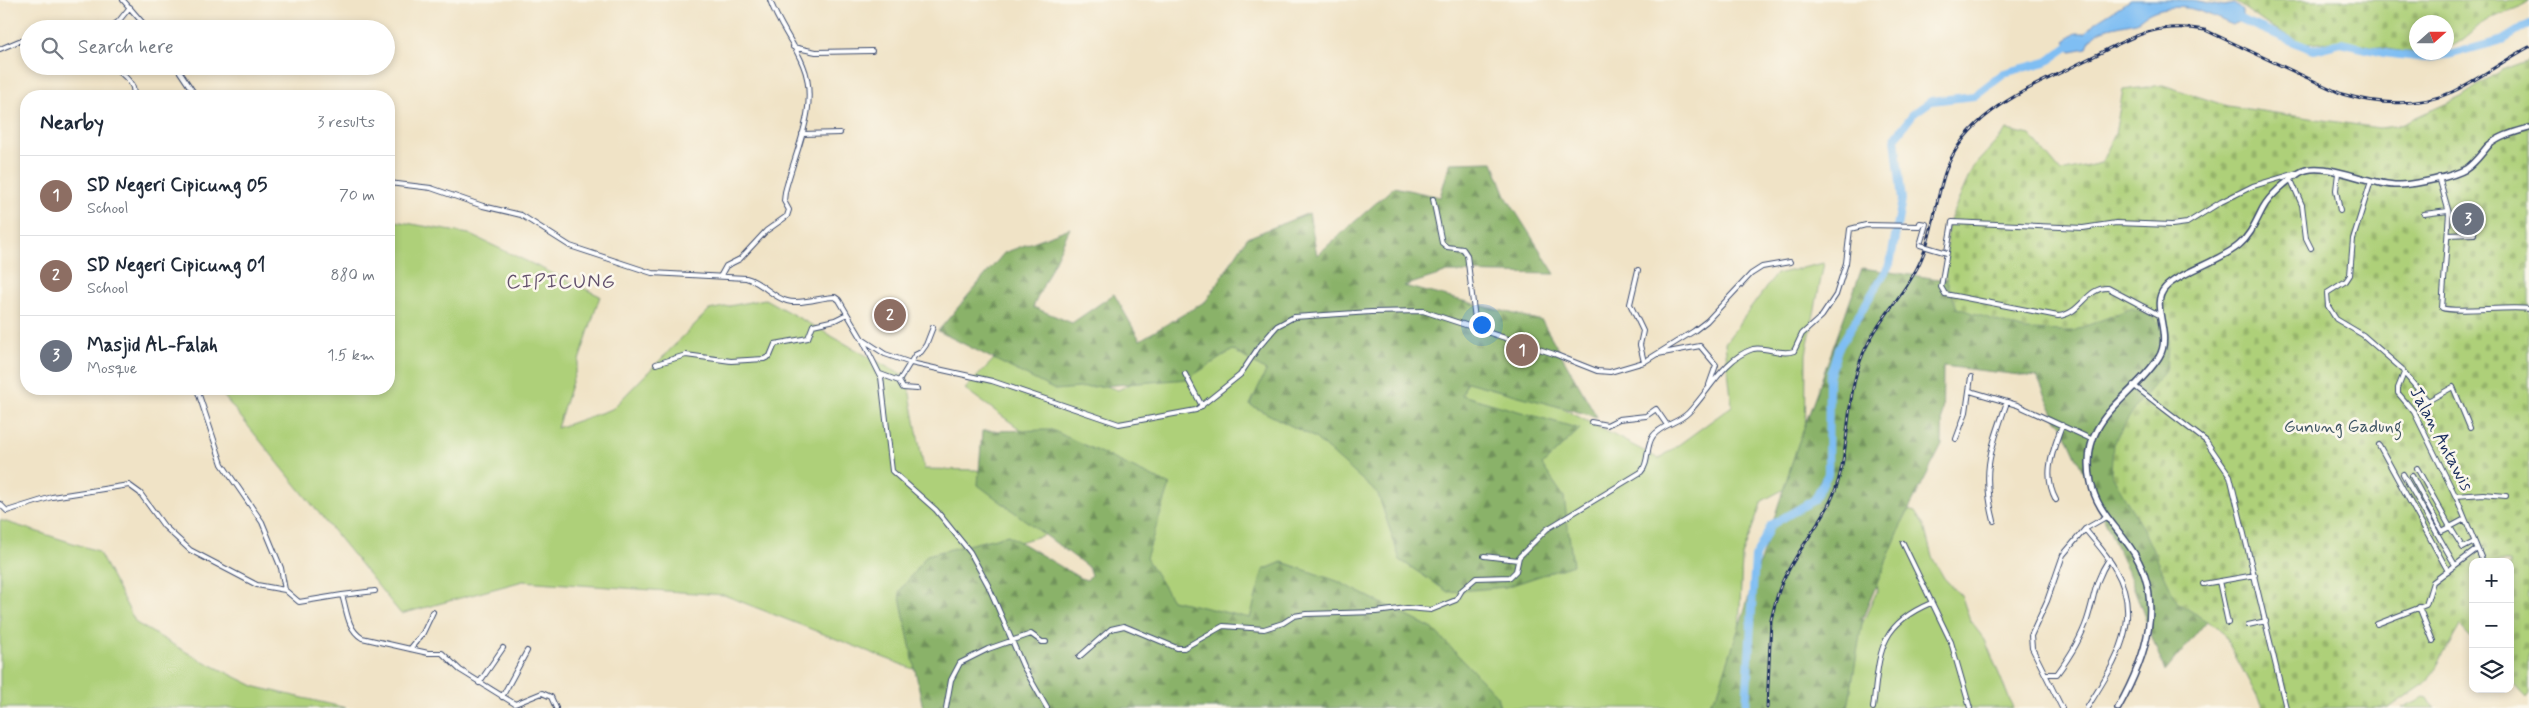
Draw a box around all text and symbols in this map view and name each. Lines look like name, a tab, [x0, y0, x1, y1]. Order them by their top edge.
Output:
north arrow	[2409, 15, 2454, 60]
search box	[20, 20, 395, 75]
icon: search	[38, 34, 66, 62]
text: Search here	[78, 35, 174, 60]
text: Nearby	[40, 109, 104, 137]
text: 3 results	[317, 112, 375, 133]
text: SD Negeri Cipicung 05	[87, 173, 267, 198]
text: 1	[52, 185, 60, 206]
text: 70 m	[339, 185, 375, 206]
text: School	[87, 198, 128, 219]
pin: 3	[2452, 200, 2484, 238]
text: SD Negeri Cipicung 01	[87, 253, 266, 278]
text: 2	[52, 265, 60, 286]
text: 880 m	[331, 265, 375, 286]
district label: CIPICUNG	[506, 269, 616, 296]
text: School	[87, 278, 128, 299]
pin: 2	[874, 296, 906, 334]
your location	[1469, 312, 1495, 338]
pin: 1	[1506, 331, 1538, 369]
text: Masjid AL-Falah	[87, 333, 218, 358]
text: 3	[52, 345, 60, 366]
text: 1.5 km	[327, 345, 375, 366]
text: Mosque	[87, 358, 137, 379]
street label: Jalan Antawis	[2404, 383, 2479, 495]
park label: Gunung Gadung	[2284, 415, 2402, 441]
map controls	[2469, 558, 2514, 693]
button: +	[2469, 558, 2514, 603]
button: −	[2469, 603, 2514, 648]
button: layers	[2469, 648, 2514, 693]

